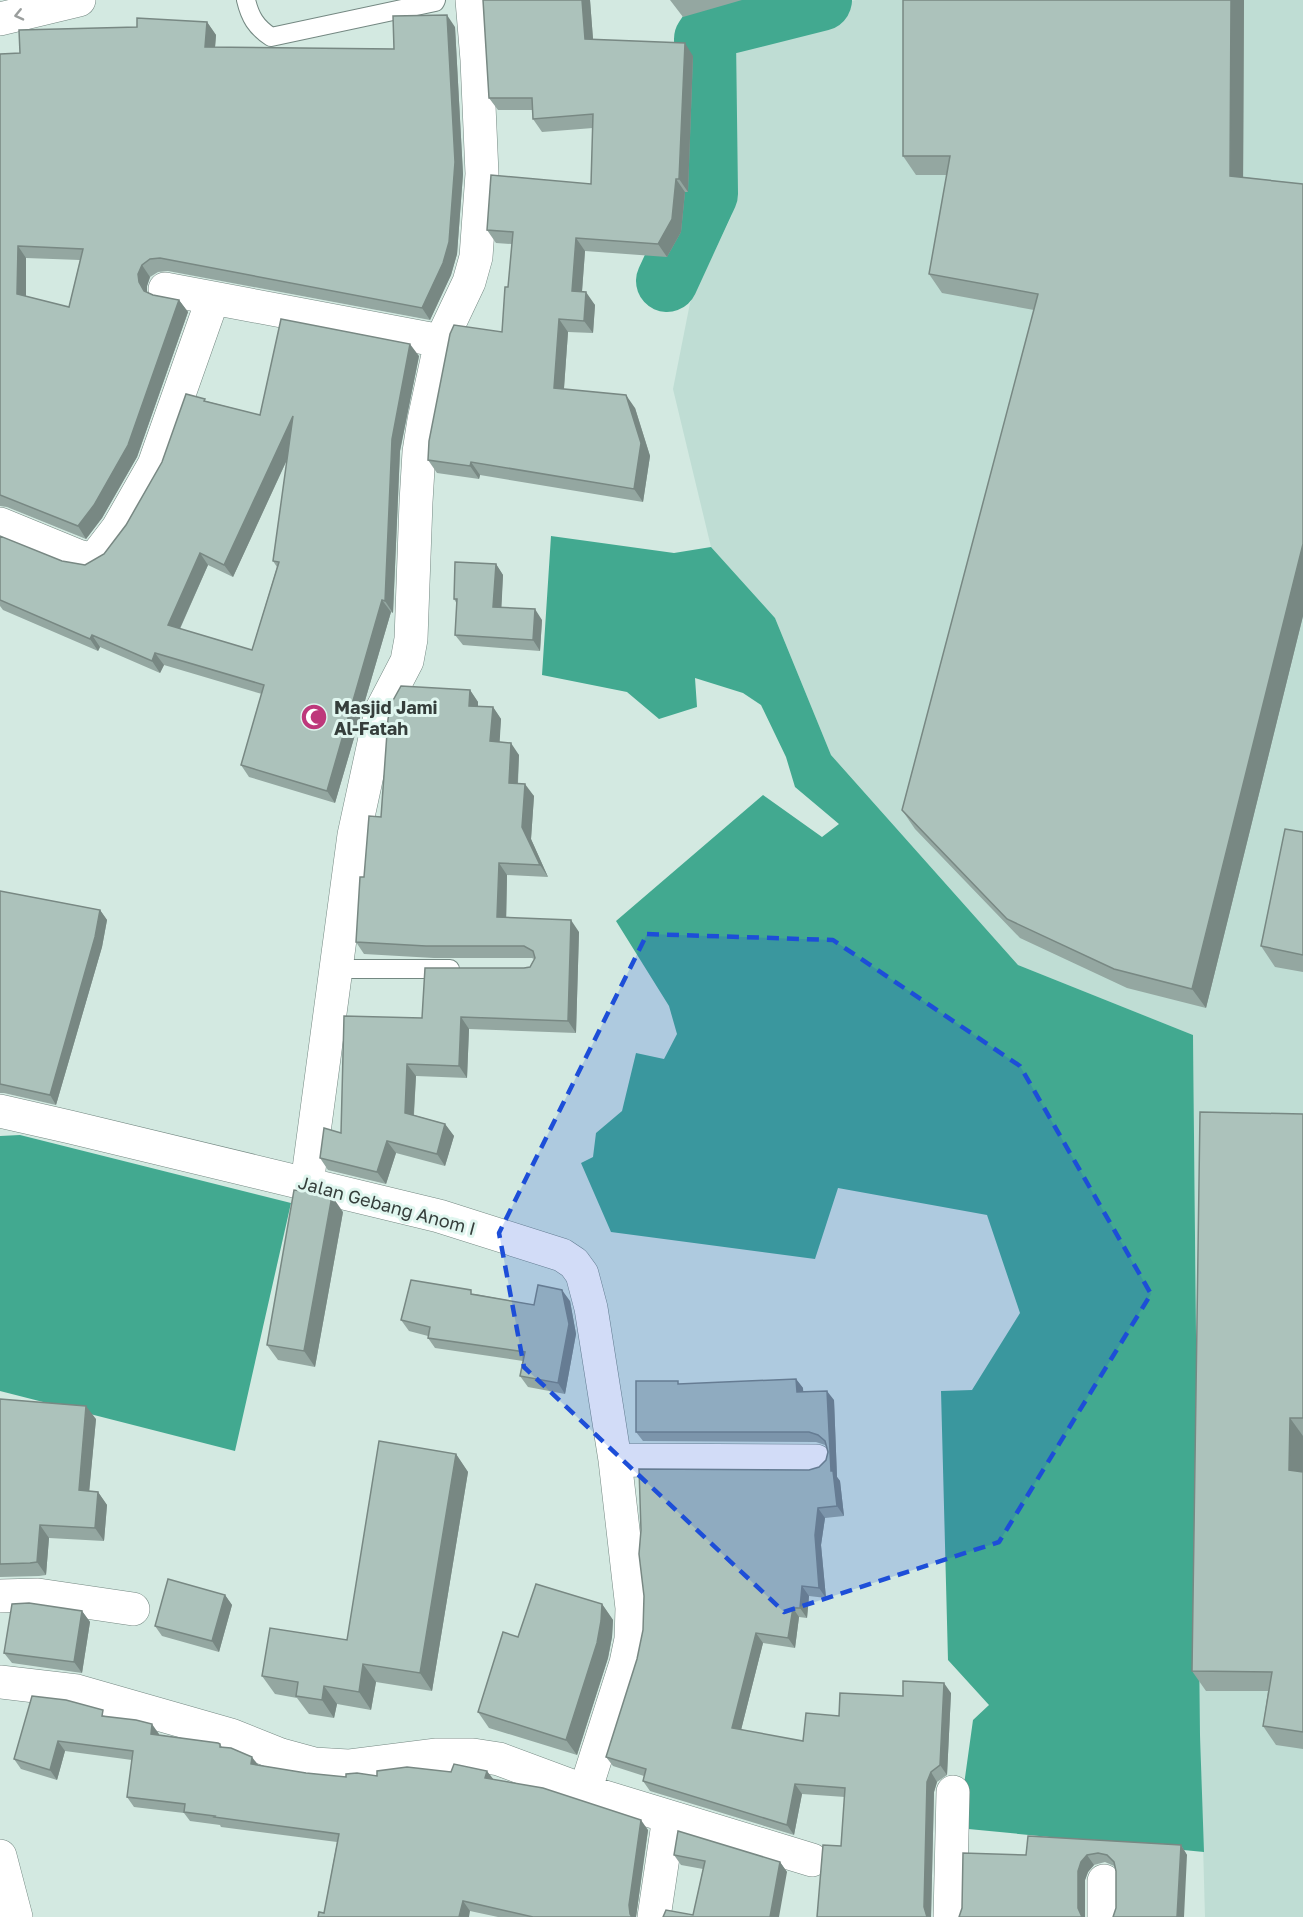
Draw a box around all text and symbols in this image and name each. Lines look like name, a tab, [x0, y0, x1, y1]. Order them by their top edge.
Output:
one-way arrow	[15, 8, 25, 21]
place label: Masjid Jami Al-Fatah	[334, 696, 437, 739]
mosque icon: Masjid Jami Al-Fatah	[299, 702, 329, 732]
street label: Jalan Gebang Anom I	[296, 1171, 478, 1239]

